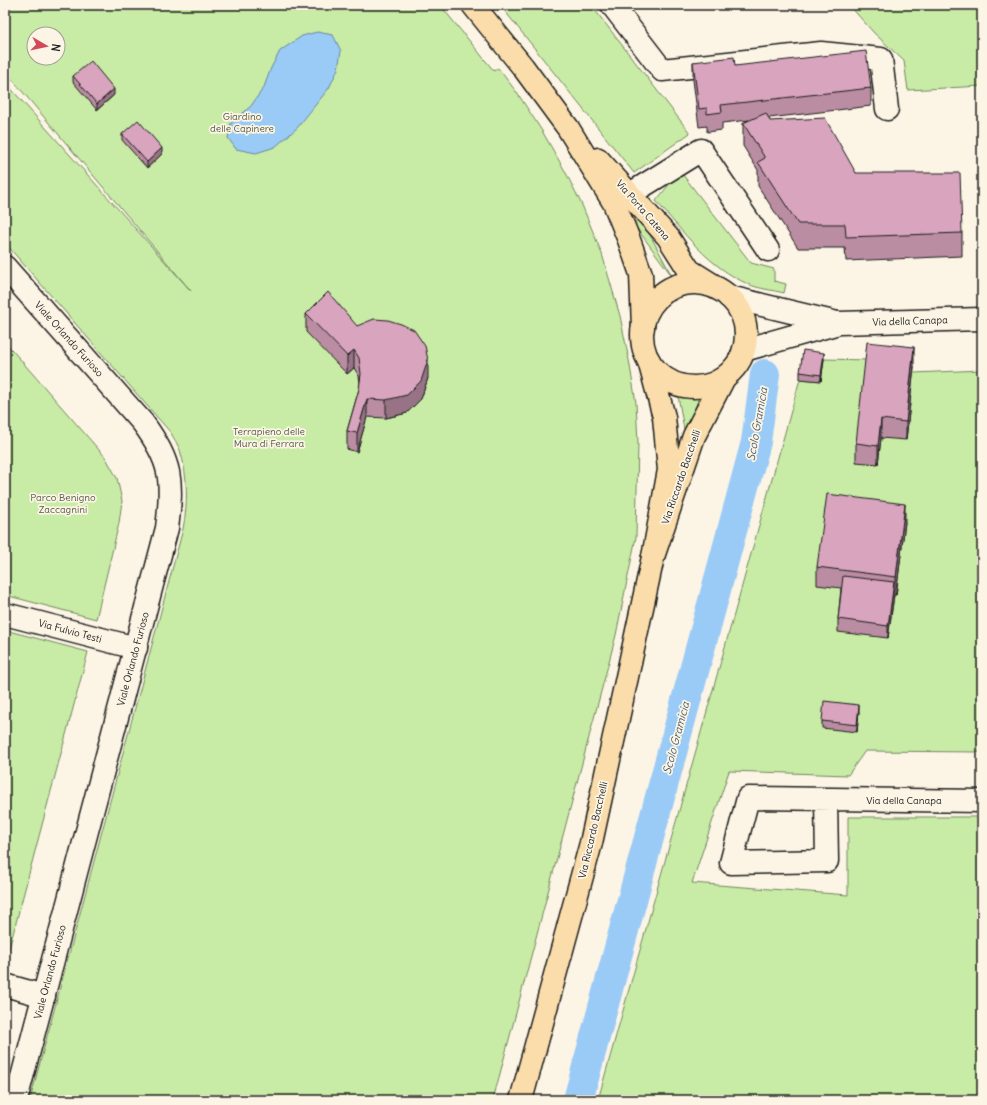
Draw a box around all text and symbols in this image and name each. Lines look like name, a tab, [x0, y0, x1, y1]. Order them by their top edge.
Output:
north arrow	[26, 26, 66, 66]
text: N	[48, 43, 63, 52]
park label: Giardino delle Capinere	[210, 110, 274, 135]
street label: Via Porta Catena	[613, 177, 673, 243]
street label: Viale Orlando Furioso	[32, 299, 107, 380]
street label: Via della Canapa	[872, 313, 948, 329]
water label: Scolo Gramicia	[744, 386, 770, 462]
park label: Terrapieno delle Mura di Ferrara	[233, 425, 305, 450]
street label: Via Riccardo Bacchelli	[659, 428, 703, 526]
park label: Parco Benigno Zaccagnini	[30, 491, 96, 516]
street label: Viale Orlando Furioso	[114, 610, 152, 707]
street label: Via Fulvio Testi	[37, 616, 103, 646]
water label: Scolo Gramicia	[660, 700, 693, 776]
street label: Via Riccardo Bacchelli	[576, 780, 610, 880]
street label: Via della Canapa	[866, 794, 942, 807]
street label: Viale Orlando Furioso	[31, 923, 69, 1020]

